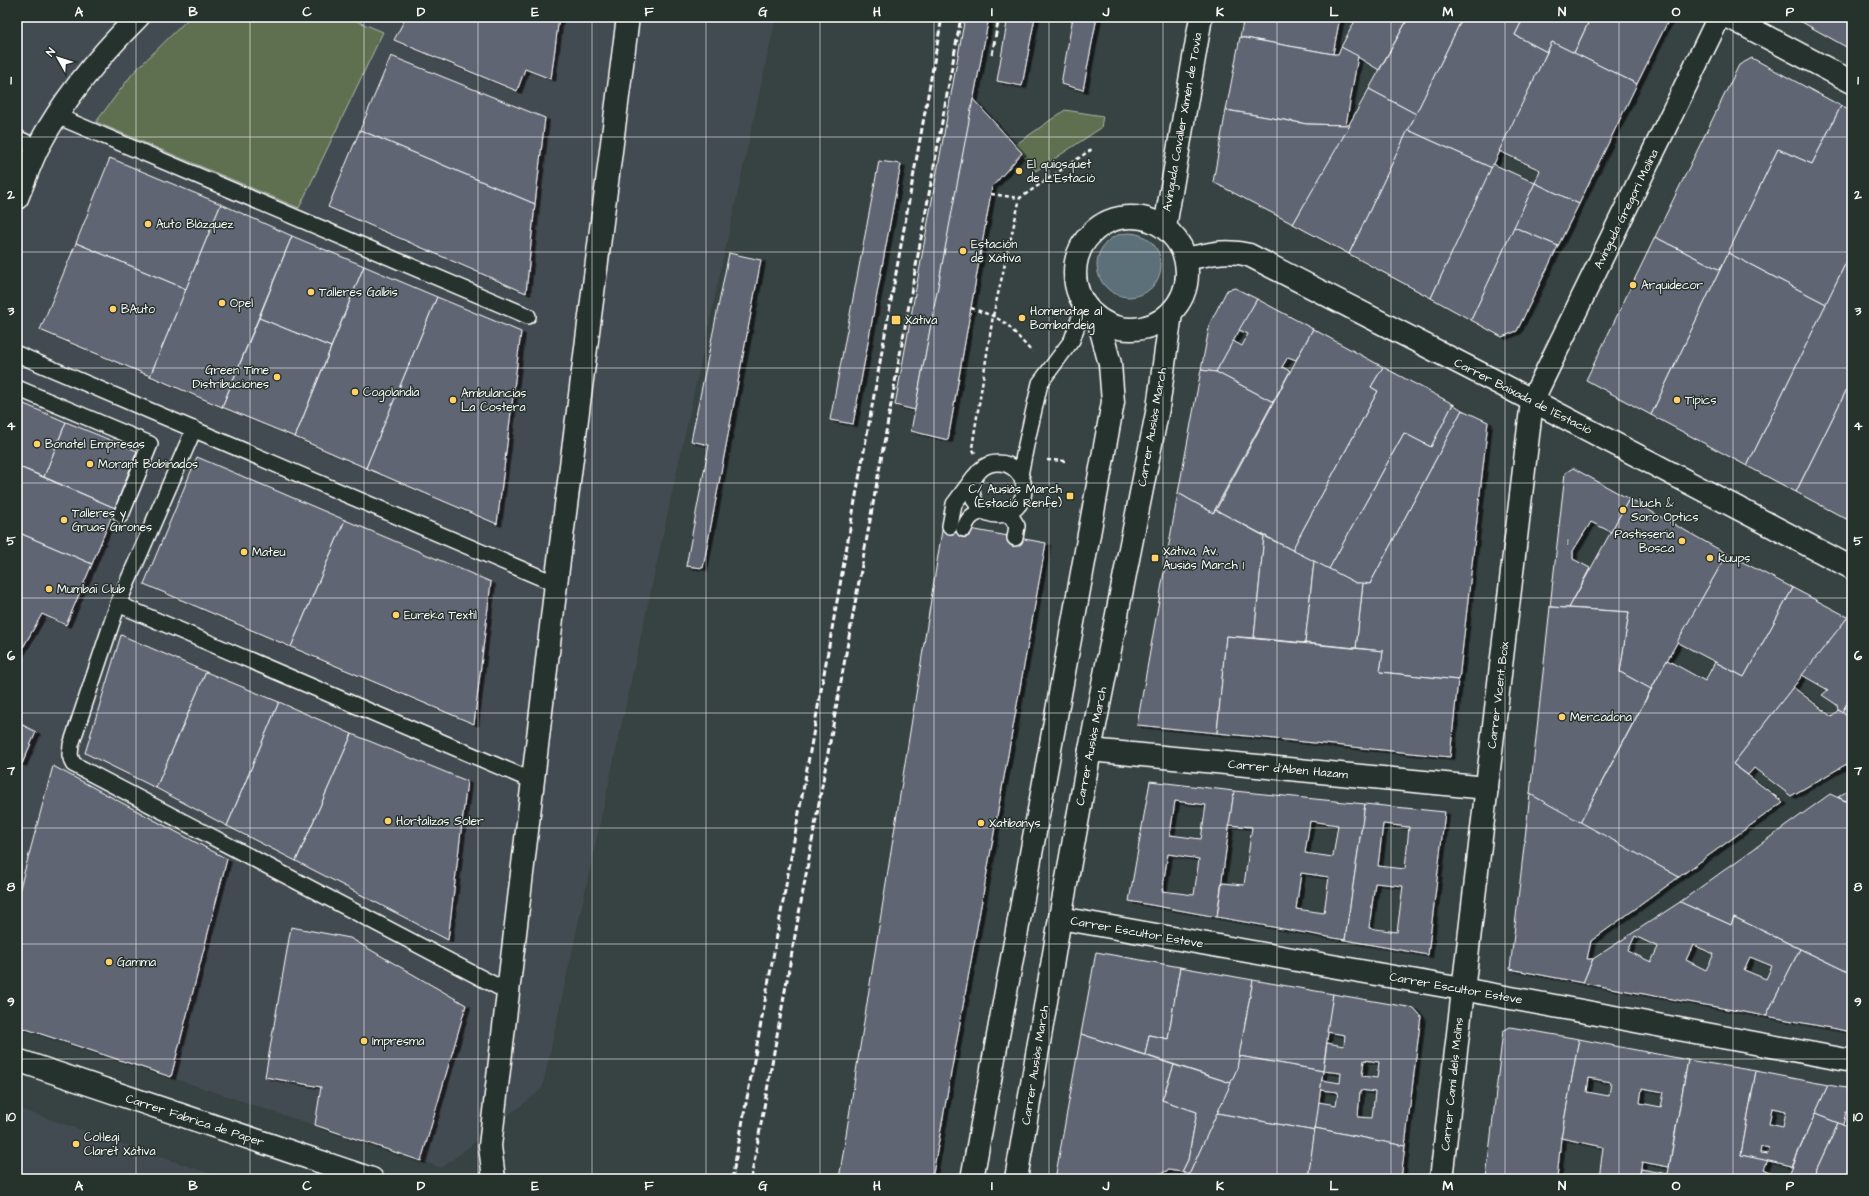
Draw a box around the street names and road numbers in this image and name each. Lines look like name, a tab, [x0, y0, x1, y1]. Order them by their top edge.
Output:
street label: Avinguda Cavaller Ximén de Tovia	[1158, 31, 1208, 213]
street label: Avinguda Gregori Molina	[1590, 147, 1664, 272]
street label: Carrer Baixada de l'Estació	[1451, 354, 1595, 439]
street label: Carrer Ausiàs March	[1134, 366, 1171, 488]
street label: Carrer Vicent Boix	[1484, 640, 1514, 749]
street label: Carrer Ausiàs March	[1072, 685, 1111, 807]
street label: Carrer d'Aben Hazam	[1227, 756, 1349, 783]
street label: Carrer Escultor Esteve	[1069, 912, 1205, 953]
street label: Carrer Escultor Esteve	[1388, 968, 1524, 1009]
street label: Carrer Ausiàs March	[1018, 1004, 1053, 1126]
street label: Carrer Camí dels Molins	[1437, 1016, 1468, 1152]
street label: Carrer Fabrica de Paper	[123, 1090, 267, 1151]

